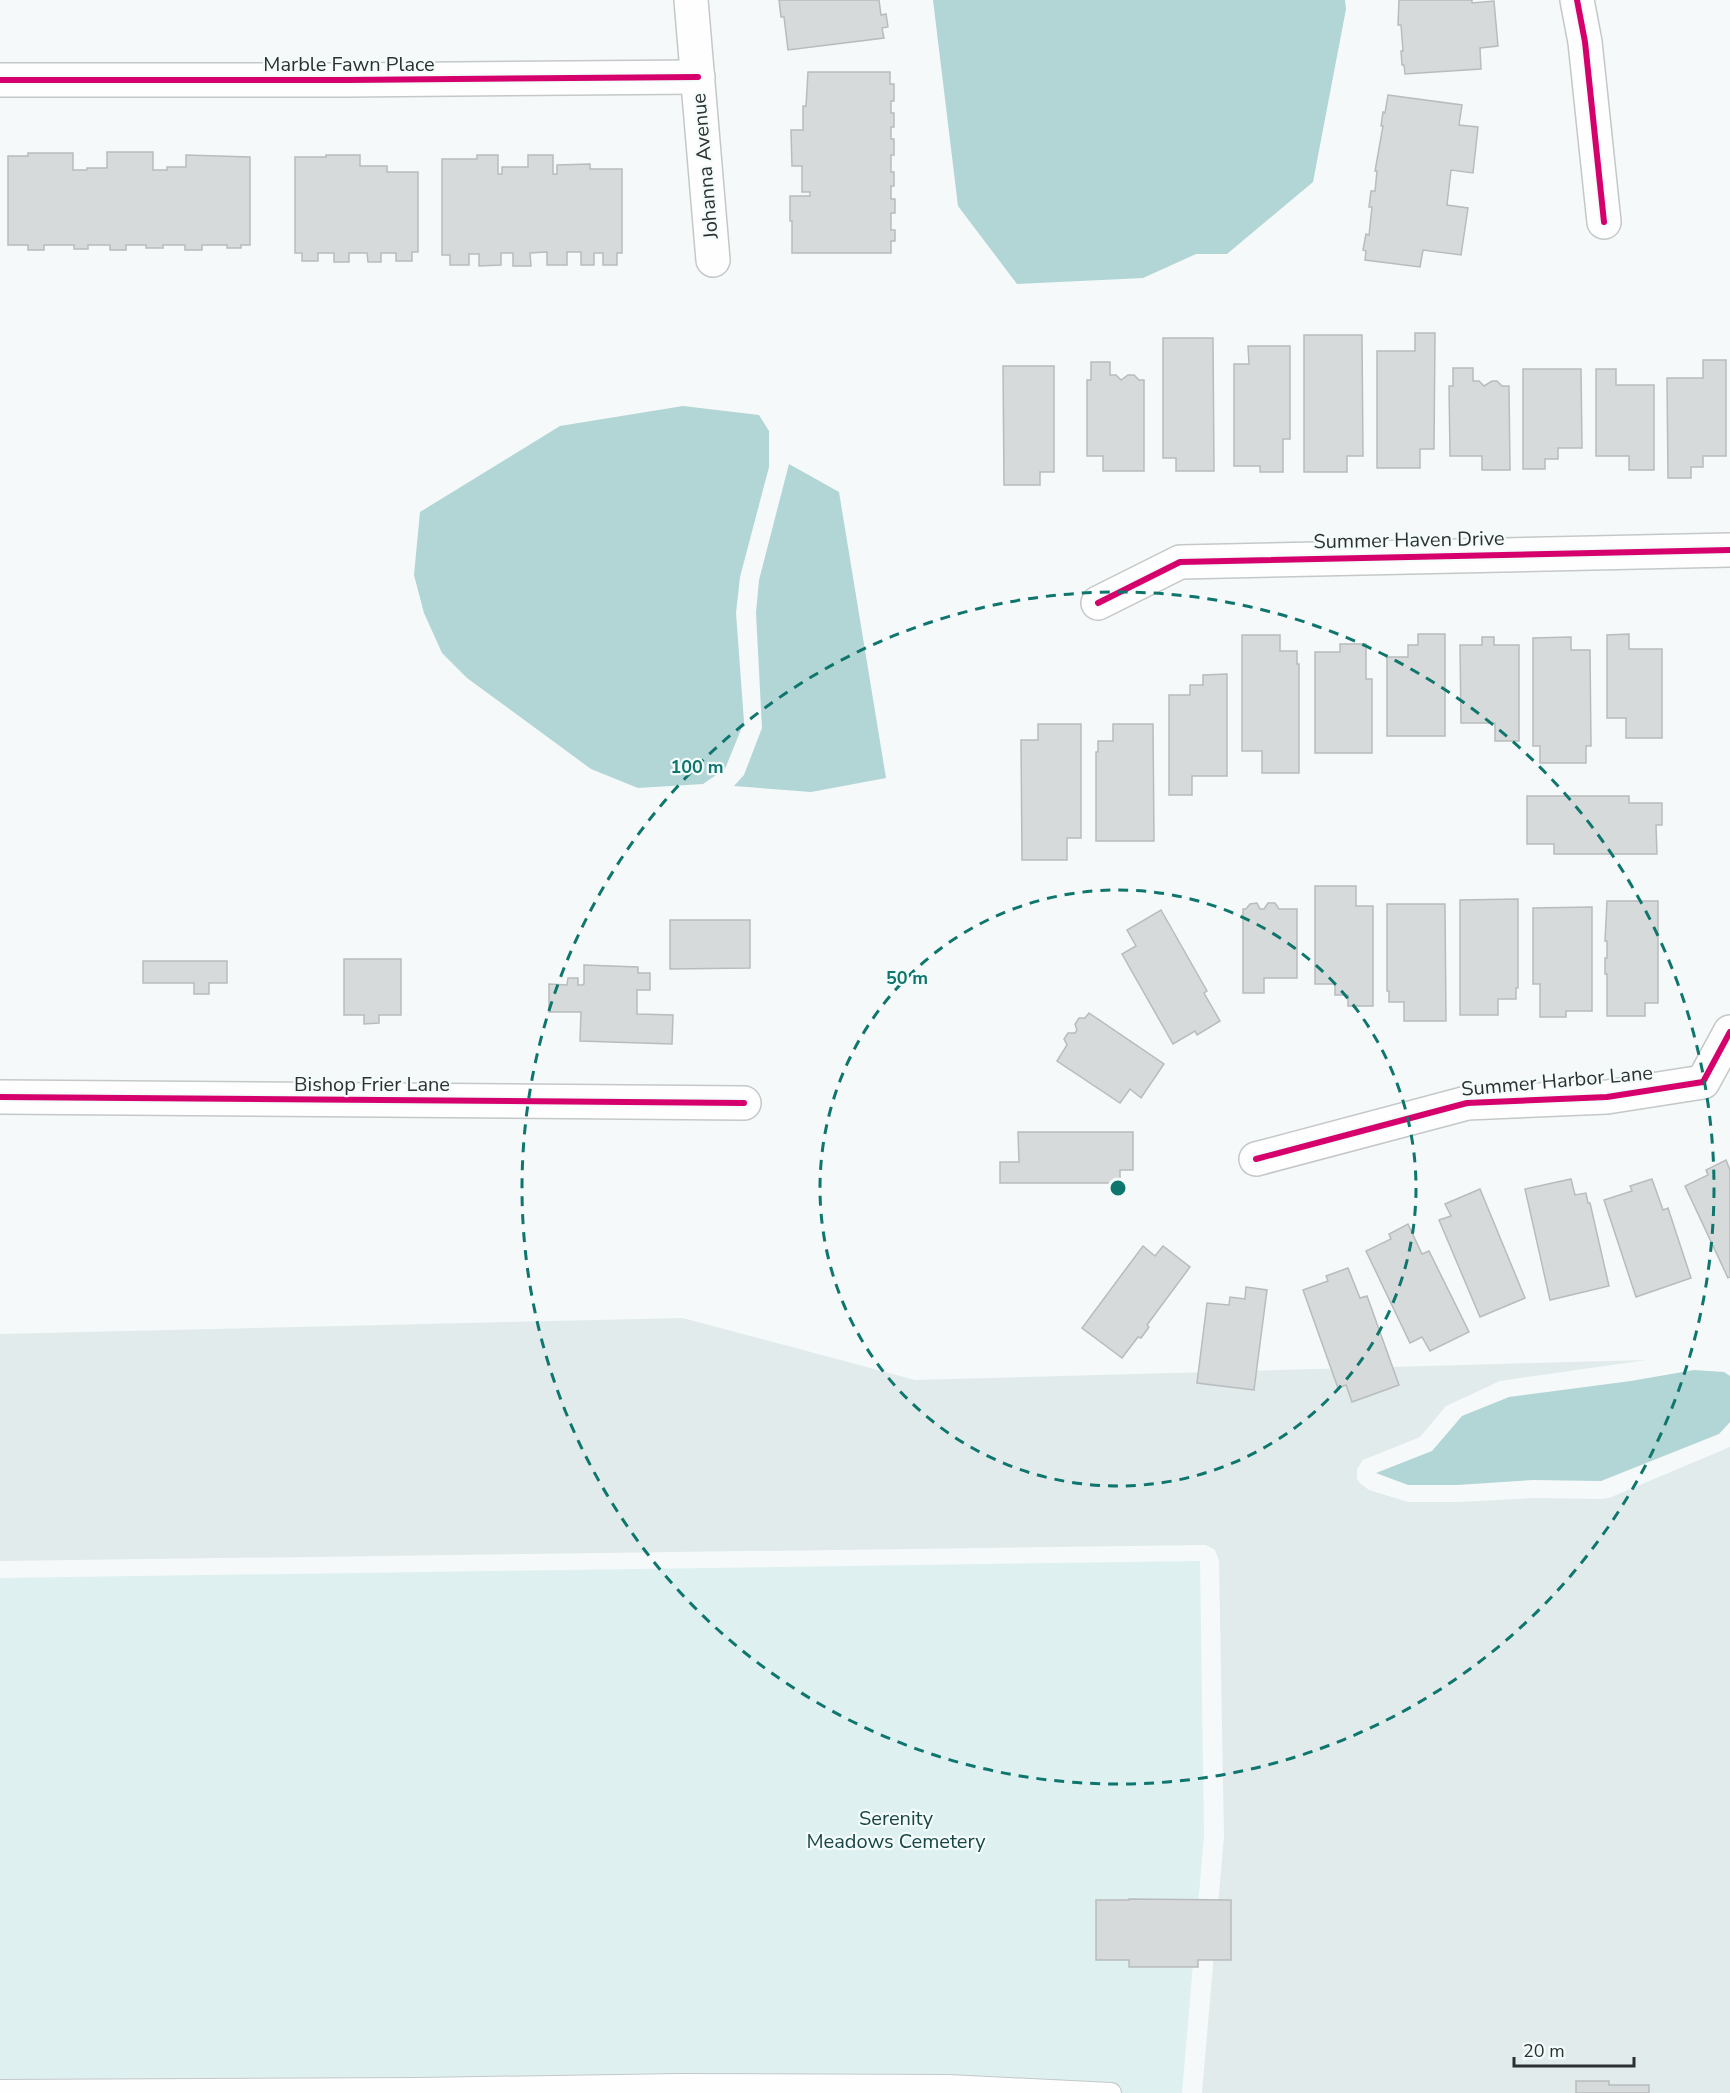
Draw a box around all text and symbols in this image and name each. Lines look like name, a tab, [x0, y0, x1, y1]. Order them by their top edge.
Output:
street label: Marble Fawn Place	[263, 51, 435, 78]
street label: Johanna Avenue	[685, 92, 725, 241]
street label: Summer Haven Drive	[1313, 525, 1505, 555]
text: 100 m	[670, 755, 724, 779]
text: 50 m	[886, 966, 928, 990]
street label: Summer Harbor Lane	[1460, 1059, 1654, 1103]
street label: Bishop Frier Lane	[294, 1071, 450, 1098]
centre of rings	[1108, 1178, 1128, 1198]
park label: Serenity Meadows Cemetery	[806, 1805, 986, 1855]
scale bar	[1514, 2030, 1634, 2068]
text: 20 m	[1523, 2039, 1565, 2063]

